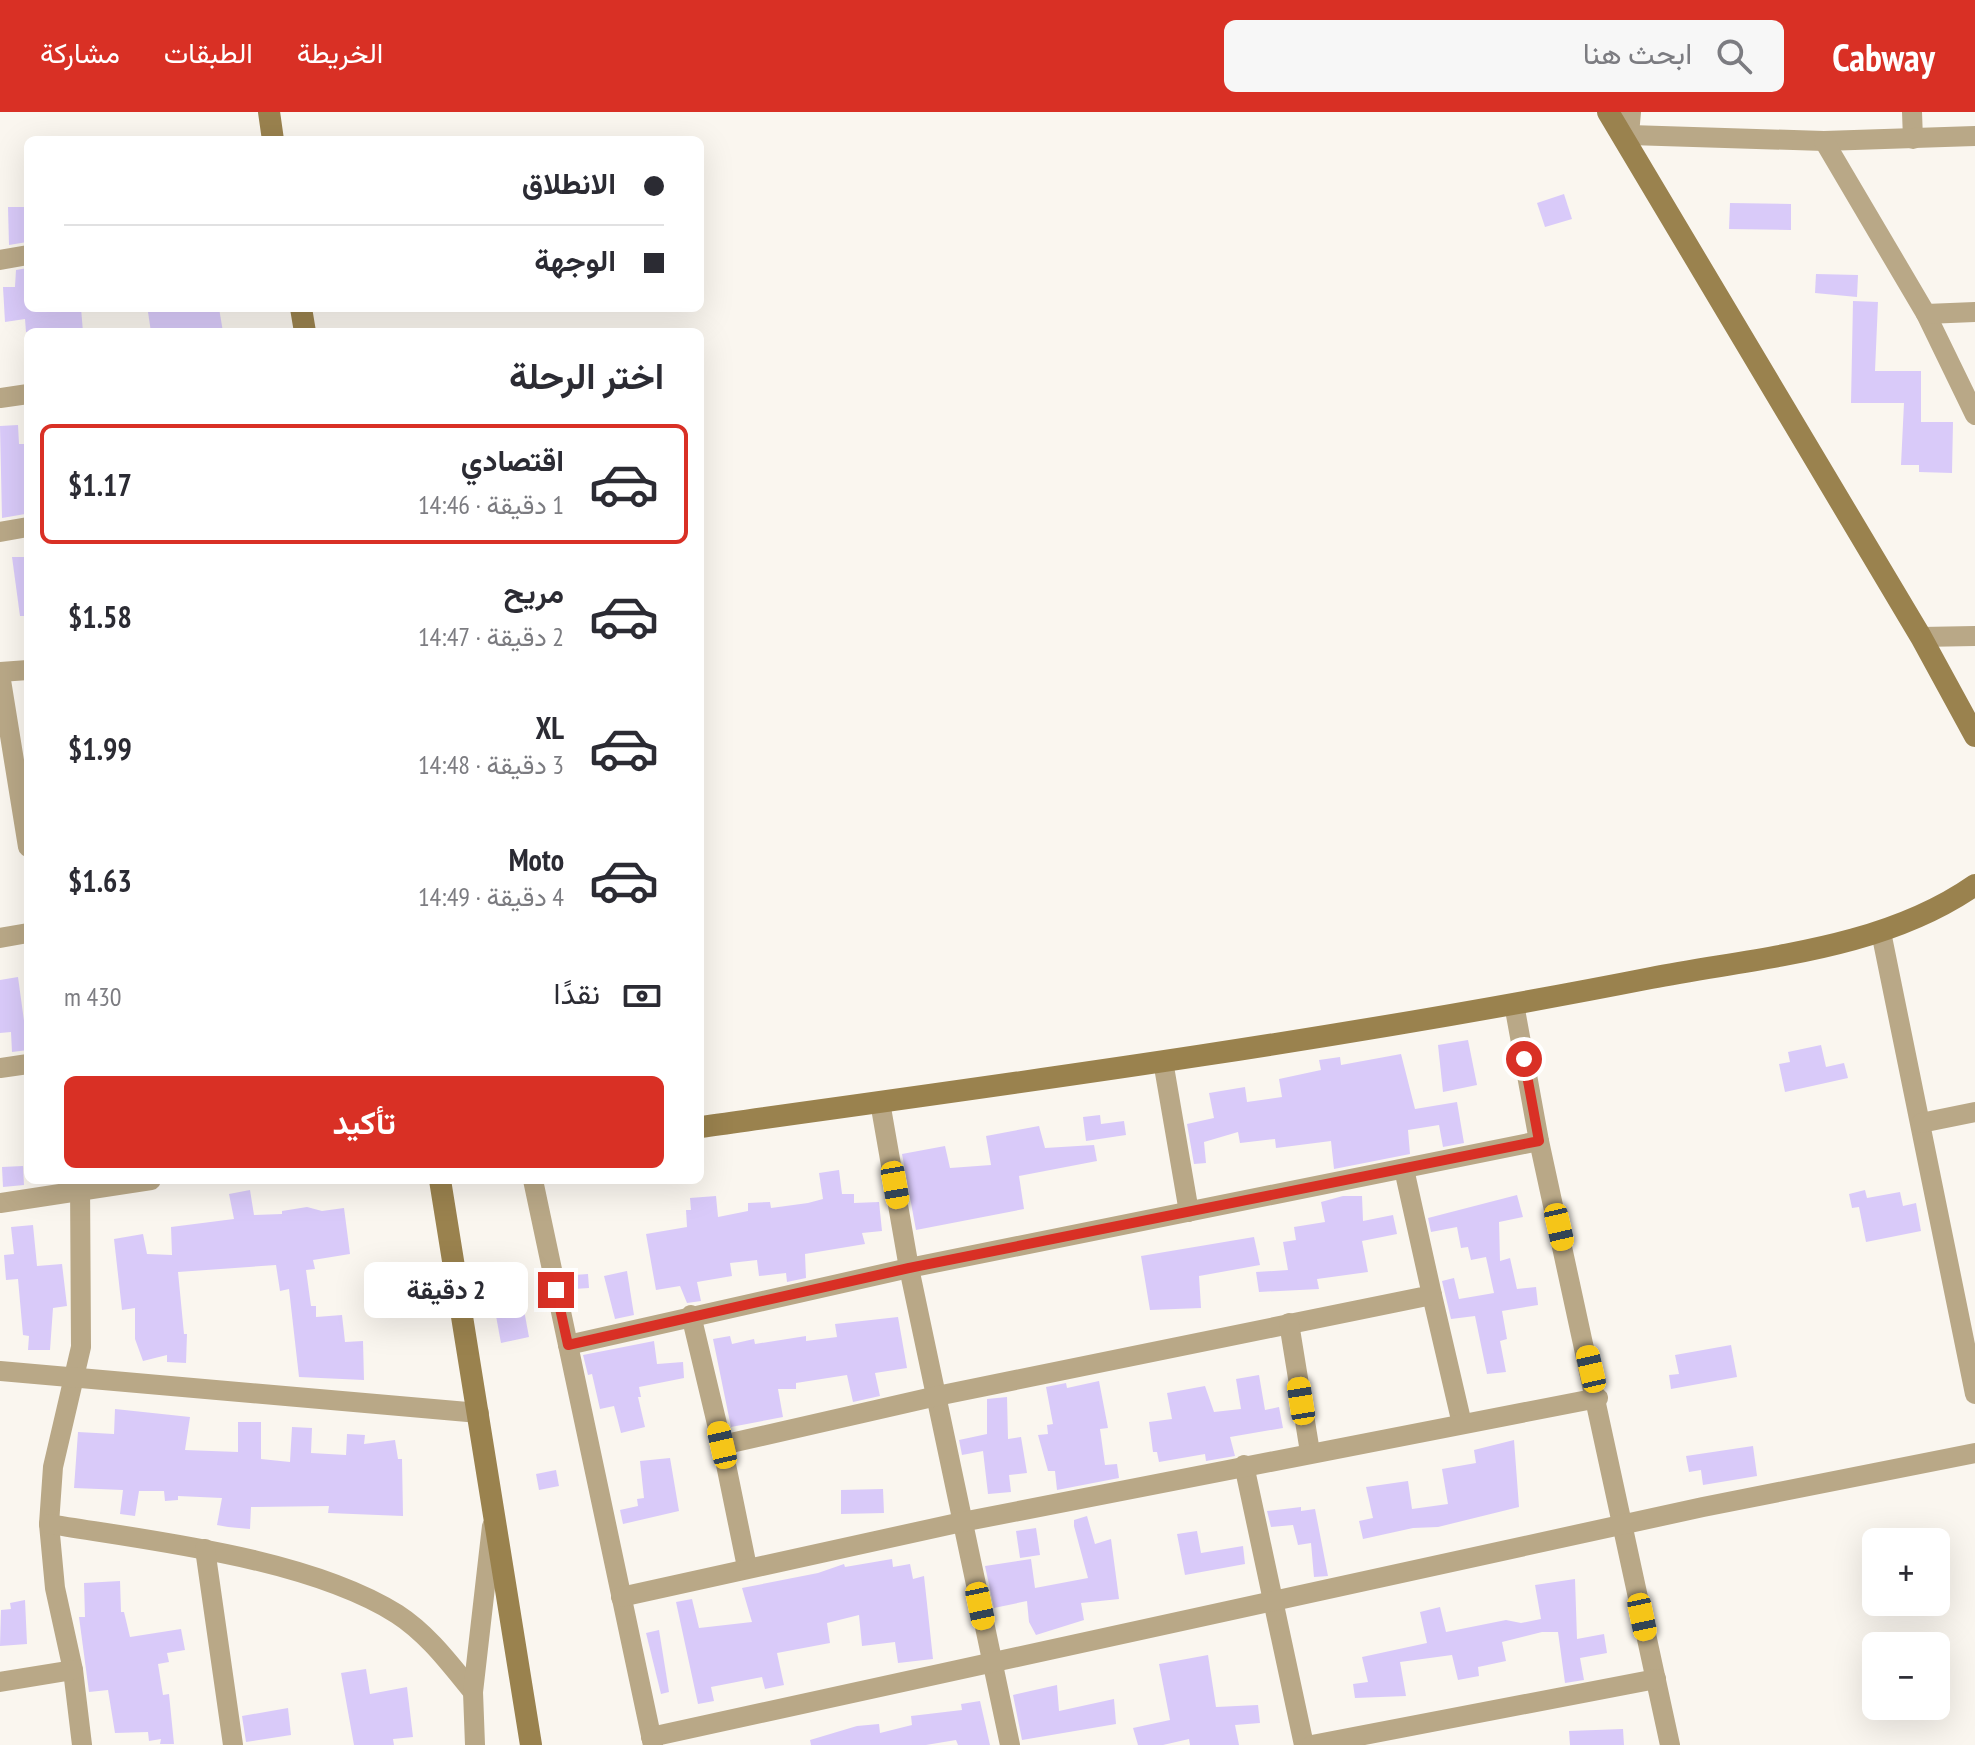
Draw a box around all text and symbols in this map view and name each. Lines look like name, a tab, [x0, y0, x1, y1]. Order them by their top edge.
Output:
search box	[1224, 20, 1784, 92]
text: Cabway	[1832, 32, 1935, 81]
text: ابحث هنا	[1583, 33, 1692, 72]
text: مشاركة	[40, 34, 120, 71]
text: الطبقات	[164, 34, 253, 71]
text: الخريطة	[297, 34, 383, 71]
icon: search	[1712, 34, 1756, 78]
text: الانطلاق	[522, 163, 616, 202]
text: الوجهة	[534, 240, 616, 279]
text: اختر الرحلة	[509, 352, 664, 399]
text: اقتصادي	[461, 440, 564, 479]
icon: car	[588, 448, 660, 520]
text: $1.17	[68, 465, 132, 504]
text: 1 دقيقة · 14:46	[418, 488, 564, 521]
text: مريح	[504, 572, 564, 611]
icon: car	[588, 580, 660, 652]
text: $1.58	[68, 597, 132, 636]
text: 2 دقيقة · 14:47	[418, 620, 564, 653]
text: XL	[535, 708, 564, 747]
icon: car	[588, 712, 660, 784]
text: $1.99	[68, 729, 132, 768]
text: 3 دقيقة · 14:48	[418, 748, 564, 781]
text: Moto	[509, 840, 564, 879]
icon: car	[588, 844, 660, 916]
text: $1.63	[68, 861, 132, 900]
text: 4 دقيقة · 14:49	[418, 880, 564, 913]
text: نقدًا	[554, 973, 600, 1012]
icon: cash	[620, 974, 664, 1018]
text: 430 m	[64, 980, 122, 1013]
route start	[1506, 1041, 1542, 1077]
button: تأكيد	[64, 1076, 664, 1168]
car	[879, 1159, 911, 1211]
car	[1542, 1201, 1576, 1253]
callout: 2 دقيقة	[364, 1262, 528, 1318]
route end	[538, 1272, 574, 1308]
text: 2 دقيقة	[406, 1273, 486, 1306]
car	[1574, 1343, 1608, 1395]
car	[1285, 1375, 1317, 1427]
car	[705, 1419, 739, 1471]
map controls	[1862, 1528, 1950, 1720]
button: +	[1862, 1528, 1950, 1616]
car	[963, 1580, 997, 1632]
car	[1625, 1591, 1659, 1643]
button: −	[1862, 1632, 1950, 1720]

